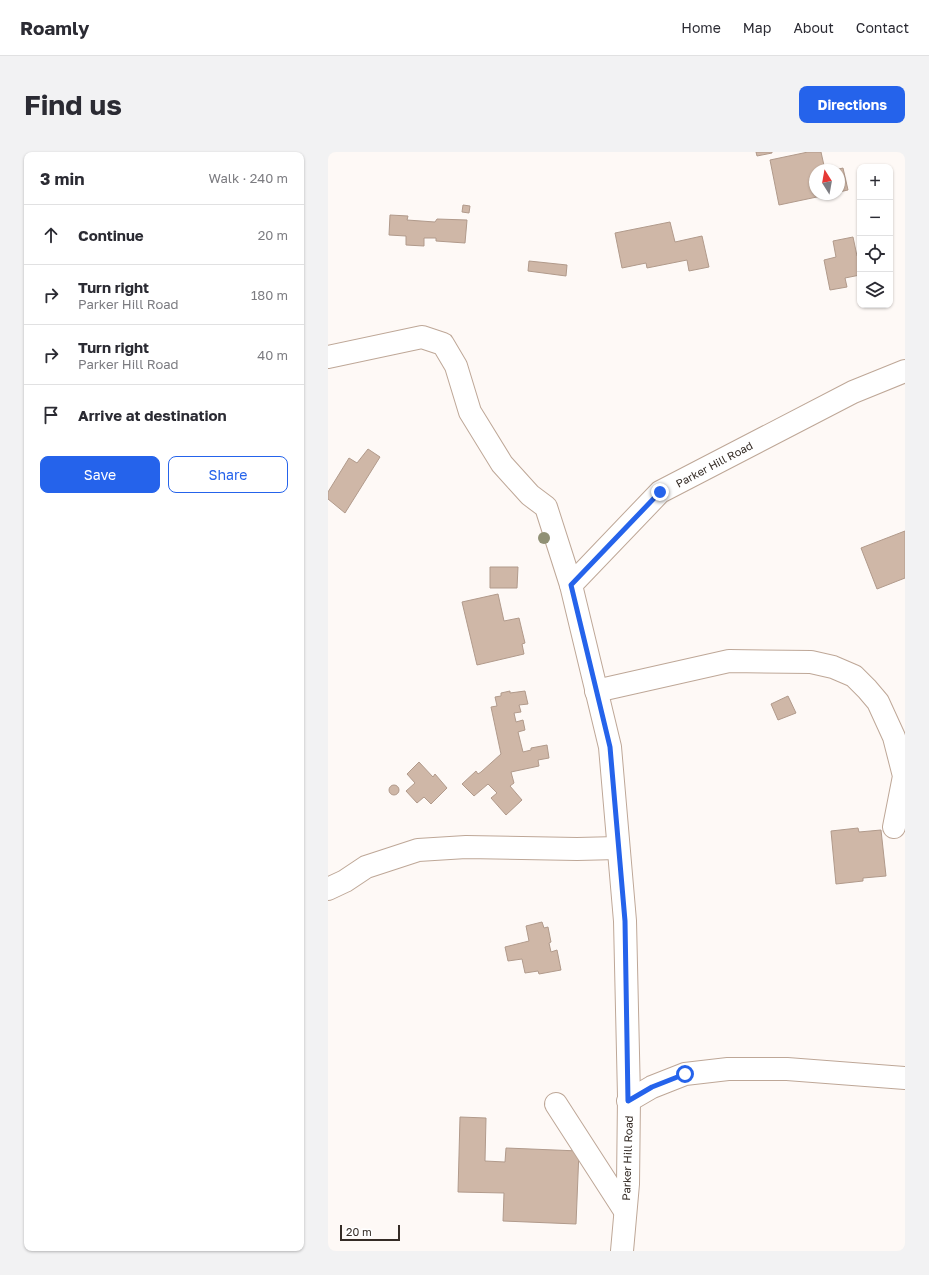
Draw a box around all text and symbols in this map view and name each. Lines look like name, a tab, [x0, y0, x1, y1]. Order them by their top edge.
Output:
text: Roamly	[20, 16, 89, 39]
text: Home	[681, 19, 721, 36]
text: Map	[743, 19, 771, 36]
text: About	[793, 19, 834, 36]
text: Contact	[856, 19, 909, 36]
button: Directions	[799, 86, 905, 123]
text: Find us	[24, 88, 122, 121]
north arrow	[809, 164, 845, 200]
map controls	[857, 164, 893, 308]
button: +	[857, 164, 893, 200]
text: 3 min	[40, 168, 84, 189]
text: Walk · 240 m	[209, 170, 288, 186]
button: −	[857, 200, 893, 236]
icon: ahead	[40, 224, 62, 246]
text: Continue	[78, 226, 144, 244]
text: 20 m	[258, 227, 288, 243]
button: locate	[857, 236, 893, 272]
button: layers	[857, 272, 893, 308]
text: Turn right	[78, 278, 149, 296]
icon: right	[40, 284, 62, 306]
text: 180 m	[251, 287, 288, 303]
text: Parker Hill Road	[78, 296, 179, 312]
text: Turn right	[78, 338, 149, 356]
icon: right	[40, 344, 62, 366]
text: 40 m	[257, 347, 288, 363]
text: Parker Hill Road	[78, 356, 179, 372]
icon: arrive	[40, 404, 62, 426]
text: Arrive at destination	[78, 406, 227, 424]
street label: Parker Hill Road	[673, 438, 755, 490]
button: Save	[40, 456, 160, 493]
button: Share	[168, 456, 288, 493]
route end	[651, 483, 669, 501]
route start	[676, 1065, 694, 1083]
street label: Parker Hill Road	[619, 1115, 635, 1201]
scale bar	[340, 1223, 400, 1242]
text: 20 m	[346, 1225, 372, 1238]

